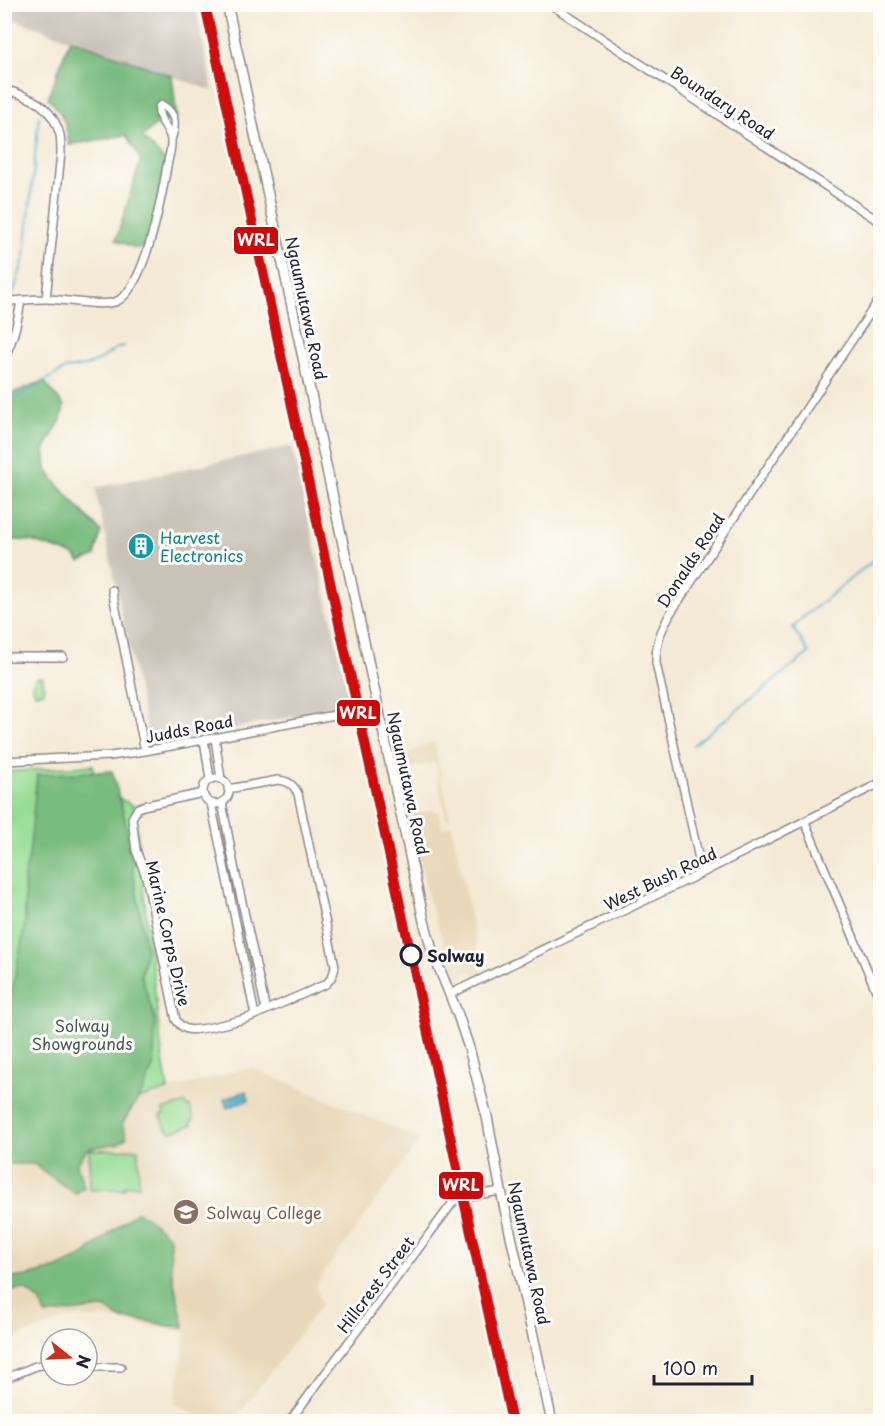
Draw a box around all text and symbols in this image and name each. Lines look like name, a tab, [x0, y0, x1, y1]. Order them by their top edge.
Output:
street label: Boundary Road	[666, 59, 780, 145]
line badge: WRL	[233, 226, 279, 255]
text: WRL	[237, 227, 275, 251]
street label: Ngaumutawa Road	[280, 234, 334, 382]
street label: Donalds Road	[650, 508, 730, 612]
place label: Harvest Electronics	[160, 525, 243, 567]
building icon: Harvest Electronics	[126, 531, 156, 561]
line badge: WRL	[336, 699, 381, 727]
text: WRL	[339, 700, 377, 724]
street label: Judds Road	[143, 708, 235, 748]
street label: Ngaumutawa Road	[382, 709, 436, 857]
street label: West Bush Road	[599, 840, 721, 916]
street label: Marine Corps Drive	[141, 858, 197, 1008]
place label: Solway	[427, 943, 484, 967]
marker: Solway	[400, 944, 422, 966]
park label: Solway Showgrounds	[31, 1013, 133, 1055]
line badge: WRL	[438, 1171, 484, 1200]
text: WRL	[442, 1172, 480, 1196]
street label: Ngaumutawa Road	[503, 1179, 557, 1327]
school or university icon: Solway College	[171, 1197, 201, 1227]
place label: Solway College	[206, 1200, 322, 1224]
street label: Hillcrest Street	[331, 1230, 420, 1337]
north arrow	[39, 1327, 99, 1387]
scale bar	[654, 1348, 752, 1386]
text: N	[71, 1352, 98, 1372]
text: 100 m	[663, 1354, 718, 1381]

